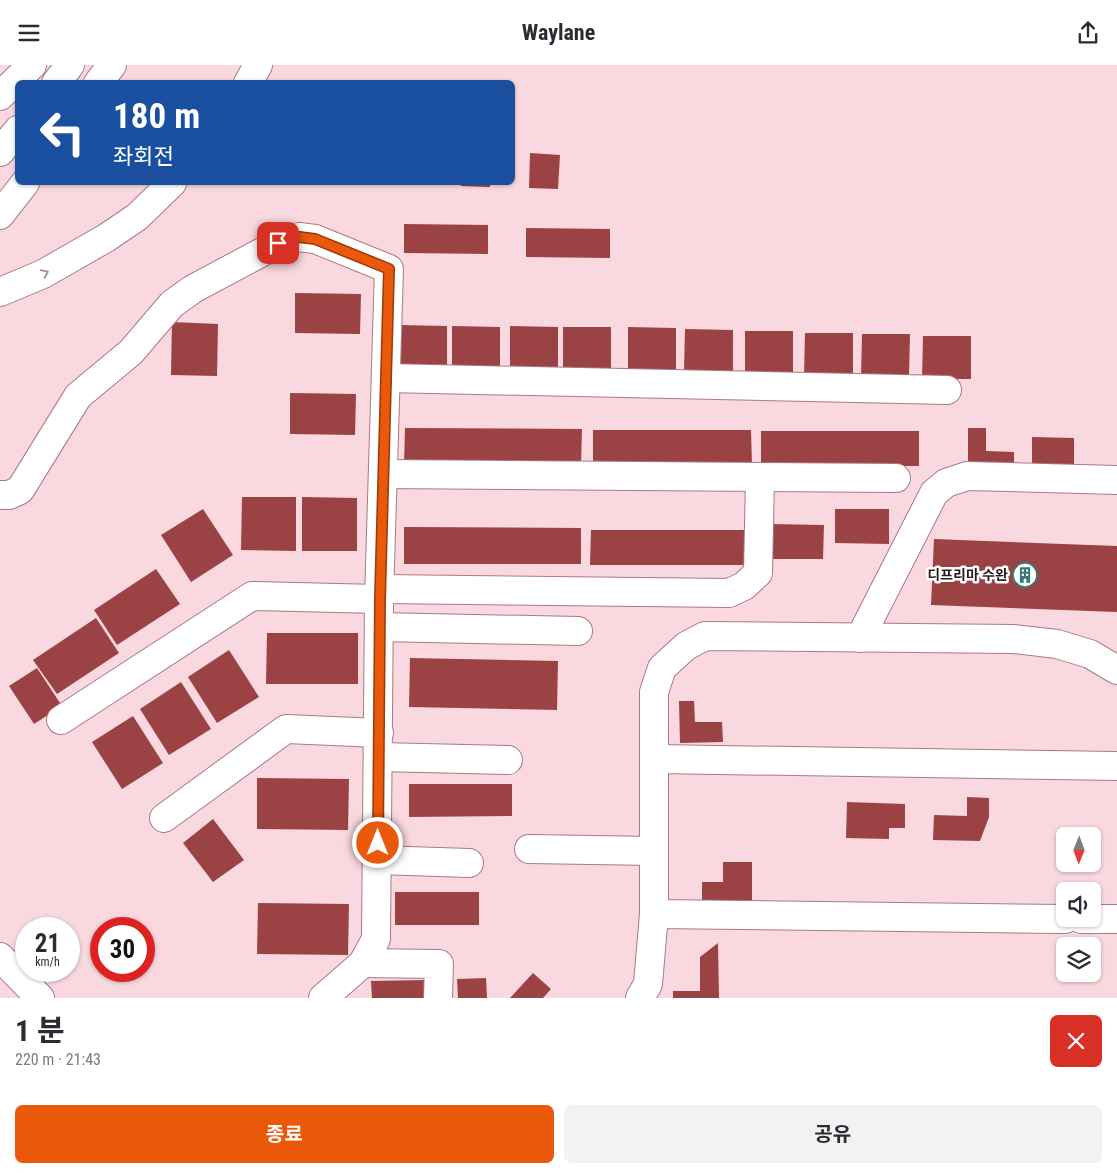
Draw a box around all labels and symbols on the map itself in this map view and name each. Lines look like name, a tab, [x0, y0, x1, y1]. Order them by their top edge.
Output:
pin	[257, 222, 299, 264]
one-way arrow	[39, 269, 48, 279]
building icon: 디프리마 수완	[1012, 562, 1038, 588]
place label: 디프리마 수완	[927, 567, 1008, 583]
position arrow	[351, 816, 403, 868]
north arrow	[1056, 827, 1101, 873]
speed limit sign: 30	[90, 917, 155, 982]

